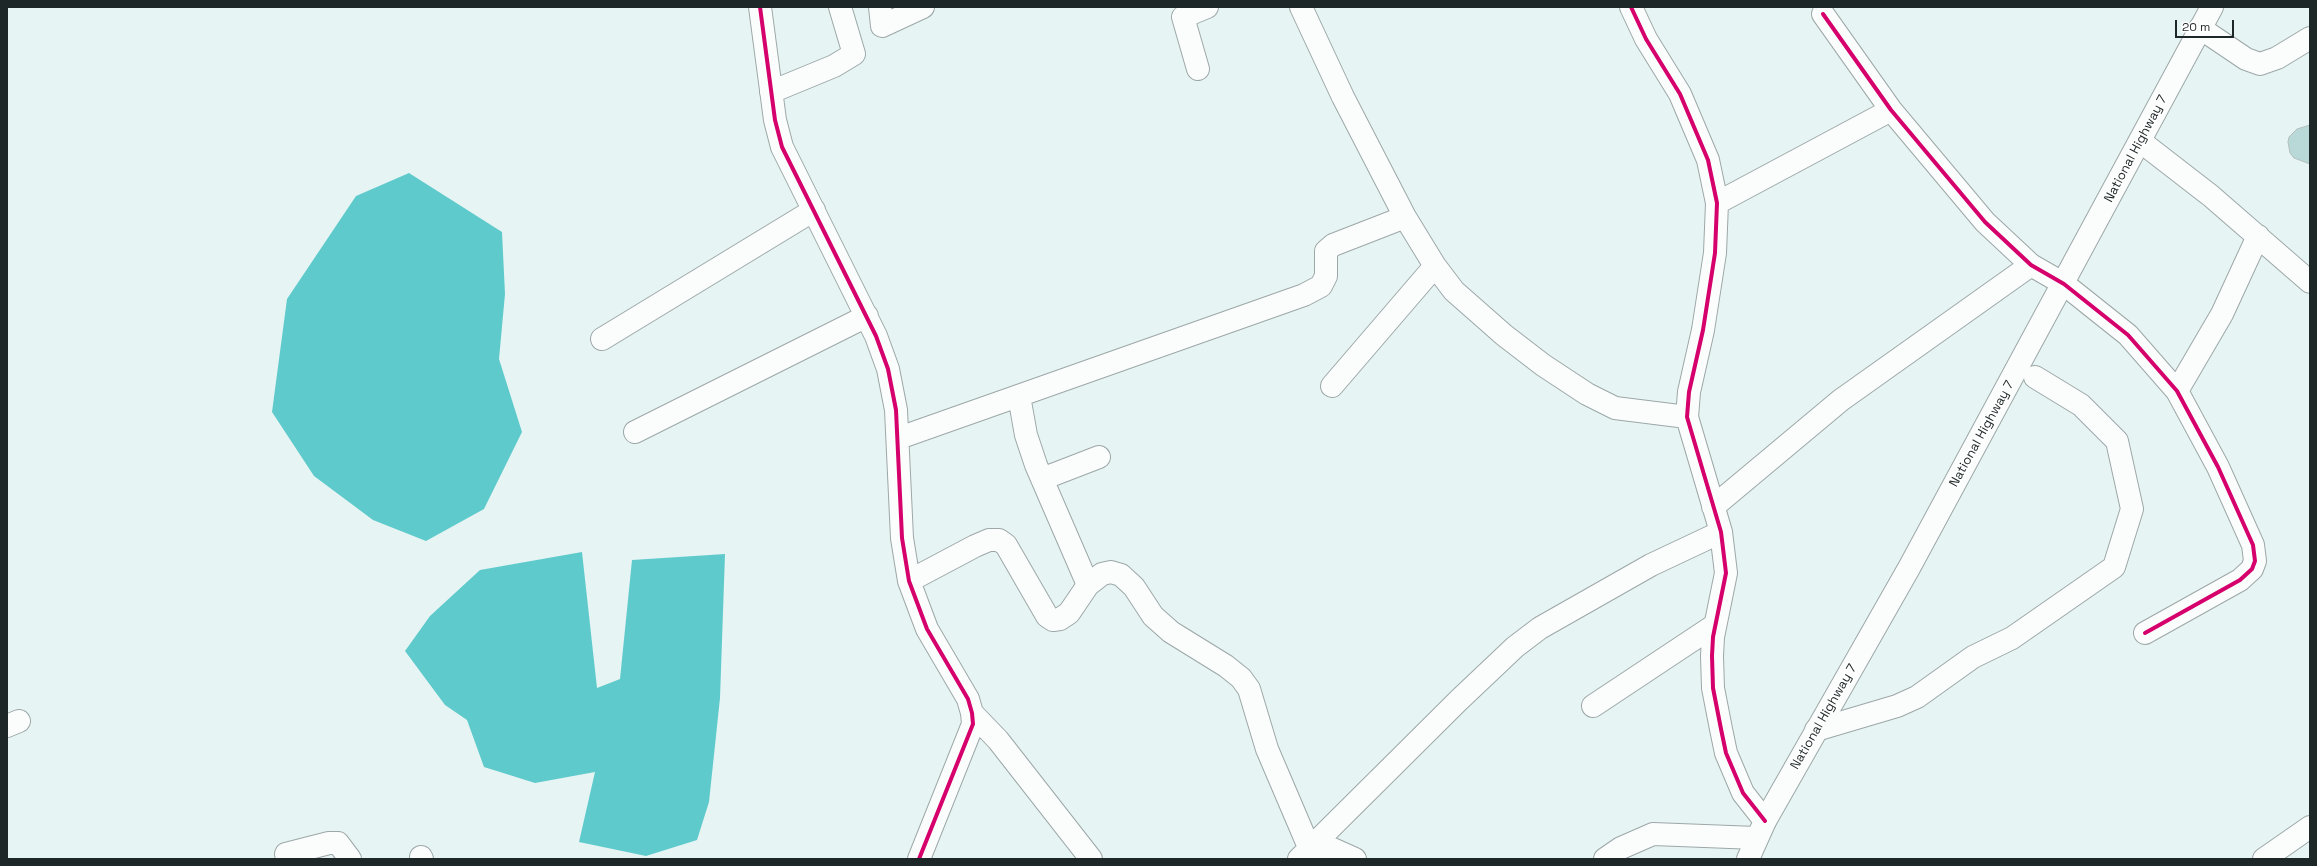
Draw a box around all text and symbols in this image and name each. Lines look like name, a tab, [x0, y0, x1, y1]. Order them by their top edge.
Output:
scale bar	[2177, 12, 2236, 38]
text: 20 m	[2182, 19, 2210, 35]
street label: National Highway 7	[2101, 93, 2171, 205]
street label: National Highway 7	[1946, 378, 2018, 490]
street label: National Highway 7	[1787, 662, 1861, 772]

